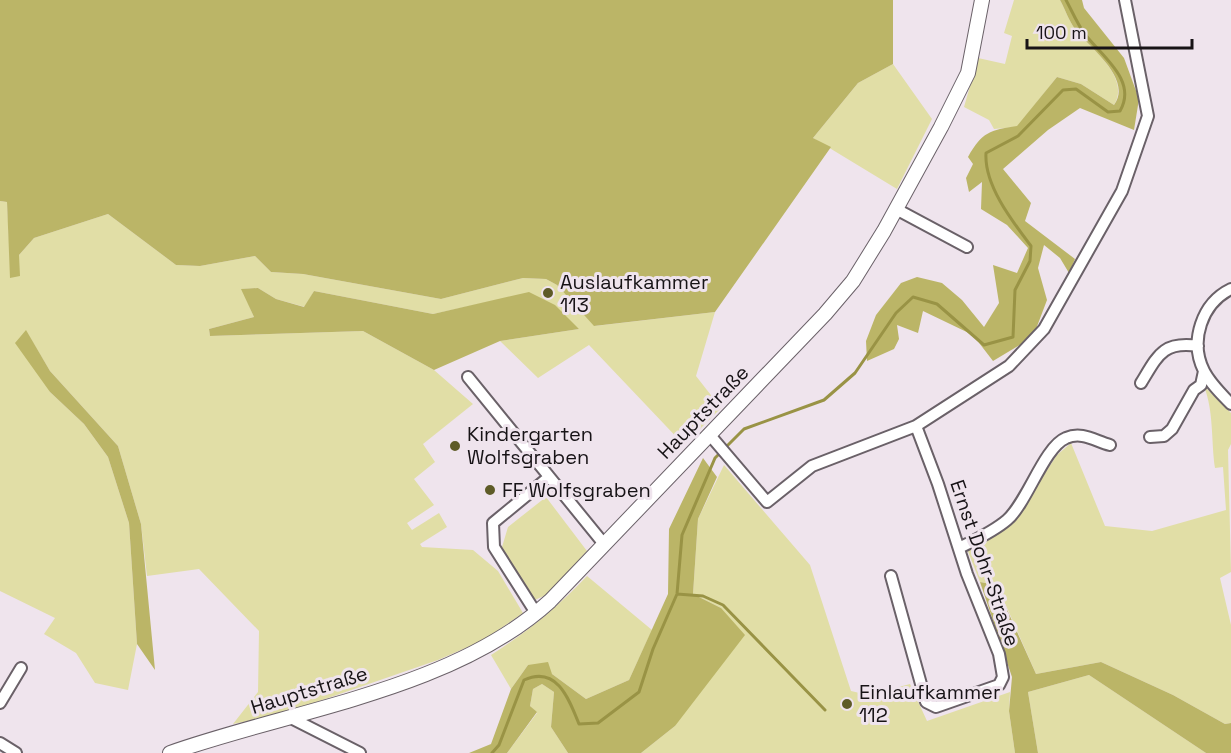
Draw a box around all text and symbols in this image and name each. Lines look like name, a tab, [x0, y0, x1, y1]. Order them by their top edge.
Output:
scale bar	[1027, 12, 1192, 50]
text: 100 m	[1036, 21, 1087, 44]
place label: Auslaufkammer 113	[560, 269, 708, 318]
marker: Auslaufkammer 113	[541, 286, 555, 300]
street label: Hauptstraße	[652, 359, 754, 465]
place label: Kindergarten Wolfsgraben	[467, 421, 593, 470]
marker: Kindergarten Wolfsgraben	[448, 439, 462, 453]
street label: Ernst Dohr-Straße	[944, 476, 1026, 650]
place label: FF Wolfsgraben	[502, 477, 651, 503]
marker: FF Wolfsgraben	[483, 483, 497, 497]
street label: Hauptstraße	[247, 660, 371, 720]
place label: Einlaufkammer 112	[859, 679, 1000, 728]
marker: Einlaufkammer 112	[840, 697, 854, 711]

